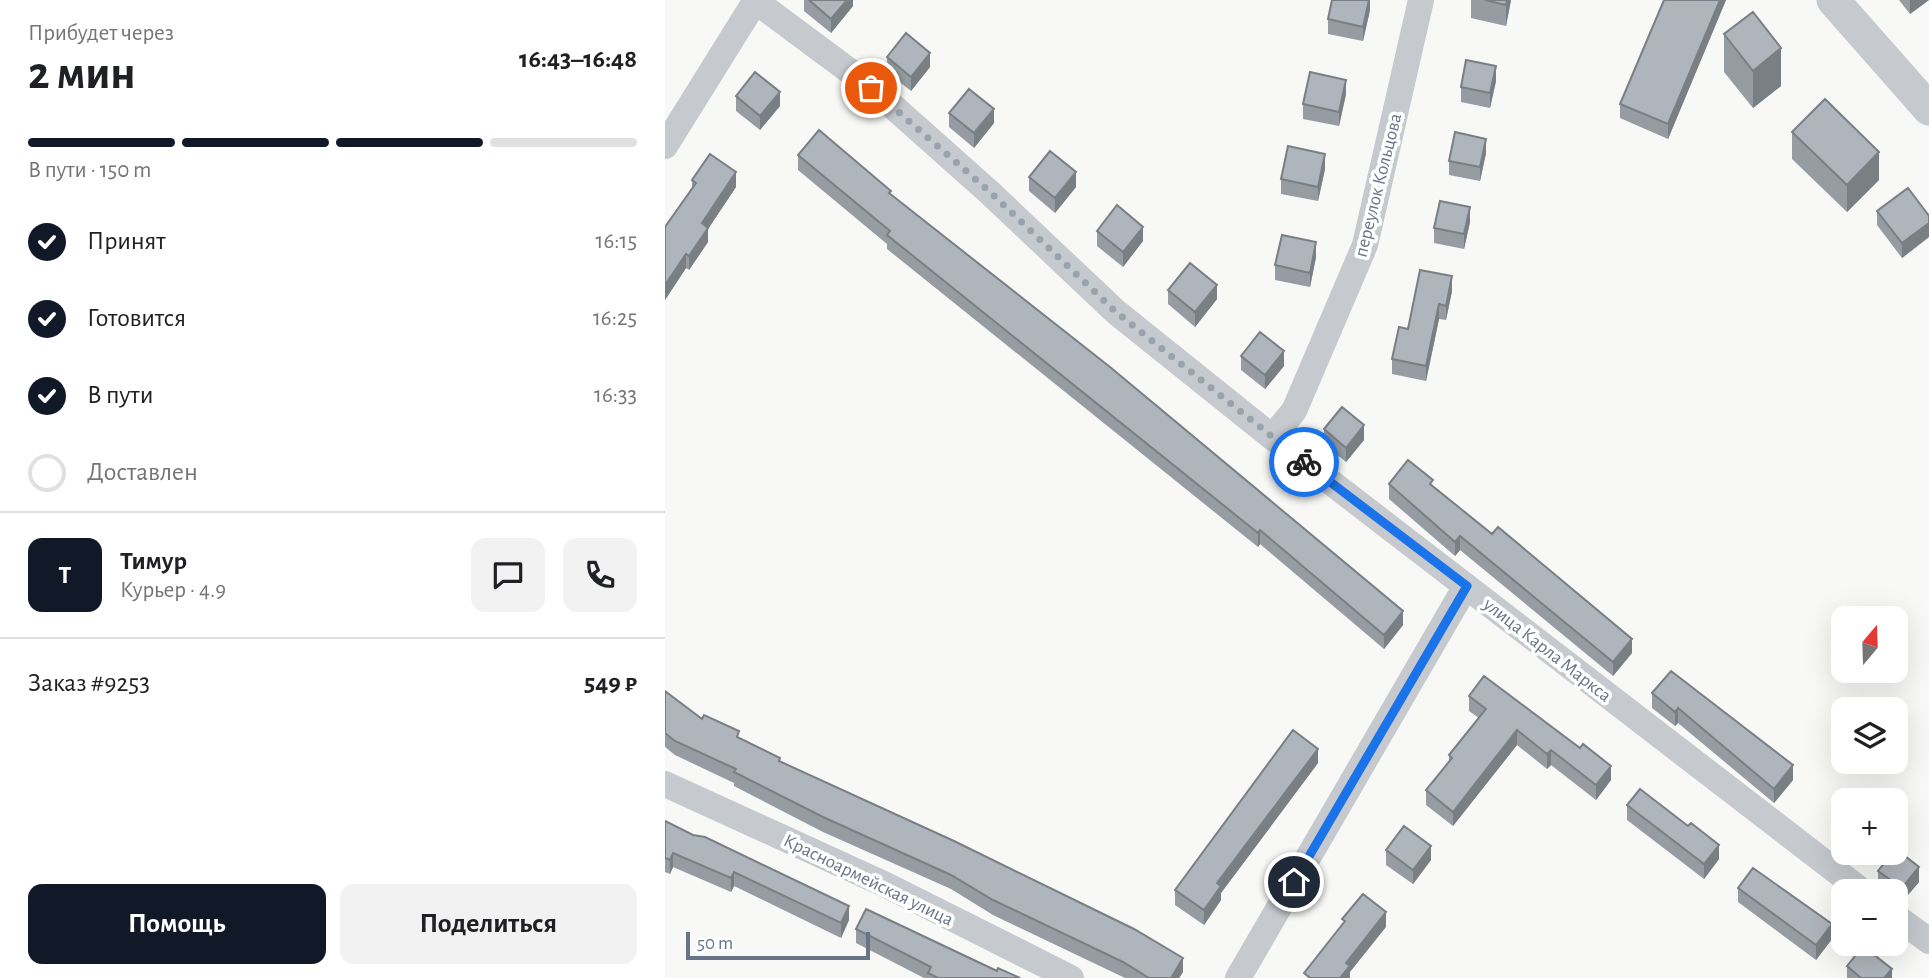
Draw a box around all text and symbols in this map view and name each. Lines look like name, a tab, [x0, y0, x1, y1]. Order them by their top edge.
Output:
text: Прибудет через	[28, 22, 174, 45]
text: 16:43–16:48	[519, 46, 637, 72]
text: 2 мин	[28, 51, 136, 97]
pin	[841, 58, 901, 118]
icon: bag	[852, 69, 890, 107]
street label: переулок Кольцова	[1351, 111, 1406, 259]
text: В пути · 150 m	[28, 159, 152, 182]
icon: check	[28, 223, 66, 261]
text: Принят	[87, 228, 166, 254]
text: 16:15	[595, 230, 637, 253]
icon: check	[28, 300, 66, 338]
text: Готовится	[87, 305, 186, 331]
text: 16:25	[593, 307, 637, 330]
icon: check	[28, 377, 66, 415]
text: В пути	[87, 382, 153, 408]
text: 16:33	[594, 384, 637, 407]
courier	[1269, 427, 1339, 497]
icon: bike	[1285, 443, 1323, 481]
text: Доставлен	[87, 459, 198, 485]
button: chat	[471, 538, 545, 612]
button: phone	[563, 538, 637, 612]
text: Тимур	[120, 548, 187, 574]
text: Т	[59, 562, 71, 588]
text: Курьер · 4.9	[120, 579, 226, 602]
street label: улица Карла Маркса	[1479, 594, 1615, 706]
north arrow	[1831, 606, 1907, 682]
map controls	[1831, 606, 1908, 956]
text: Заказ #9253	[28, 670, 150, 696]
text: 549 ₽	[584, 670, 637, 696]
button: layers	[1831, 697, 1908, 774]
button: +	[1831, 788, 1908, 865]
street label: Красноармейская улица	[781, 831, 956, 930]
pin	[1264, 852, 1324, 912]
icon: home	[1275, 863, 1313, 901]
button: −	[1831, 879, 1908, 956]
button: Помощь	[28, 884, 326, 964]
button: Поделиться	[340, 884, 637, 964]
scale bar	[686, 929, 870, 961]
text: 50 m	[697, 934, 733, 953]

